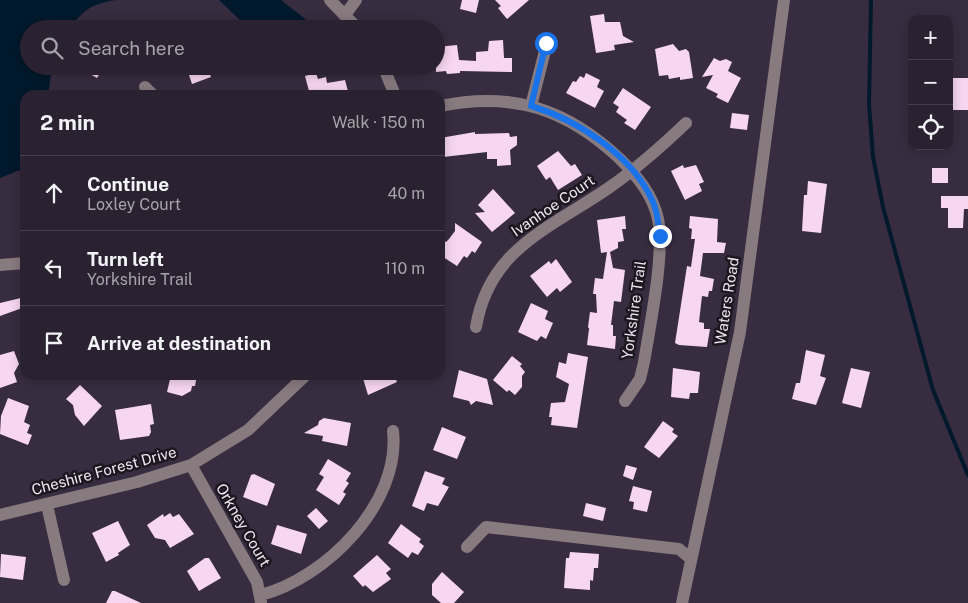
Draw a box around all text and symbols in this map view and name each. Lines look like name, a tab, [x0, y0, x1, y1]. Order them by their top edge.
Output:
map controls	[908, 15, 953, 150]
button: +	[908, 15, 953, 60]
search box	[20, 20, 445, 75]
route start	[535, 32, 558, 55]
icon: search	[38, 34, 66, 62]
text: Search here	[78, 37, 185, 59]
button: −	[908, 60, 953, 105]
button: locate	[908, 105, 953, 150]
text: 2 min	[40, 110, 95, 135]
text: Walk · 150 m	[332, 113, 425, 132]
street label: Ivanhoe Court	[508, 171, 598, 240]
text: Continue	[87, 173, 169, 195]
icon: ahead	[40, 179, 68, 207]
text: 40 m	[387, 184, 425, 203]
text: Loxley Court	[87, 195, 181, 214]
route end	[649, 225, 672, 248]
text: Turn left	[87, 248, 164, 270]
icon: left	[40, 254, 68, 282]
street label: Waters Road	[711, 256, 742, 346]
text: 110 m	[384, 259, 425, 278]
street label: Yorkshire Trail	[618, 260, 649, 360]
text: Yorkshire Trail	[87, 270, 193, 289]
icon: arrive	[40, 329, 68, 357]
text: Arrive at destination	[87, 332, 271, 354]
street label: Cheshire Forest Drive	[30, 443, 178, 498]
street label: Orkney Court	[213, 480, 274, 569]

